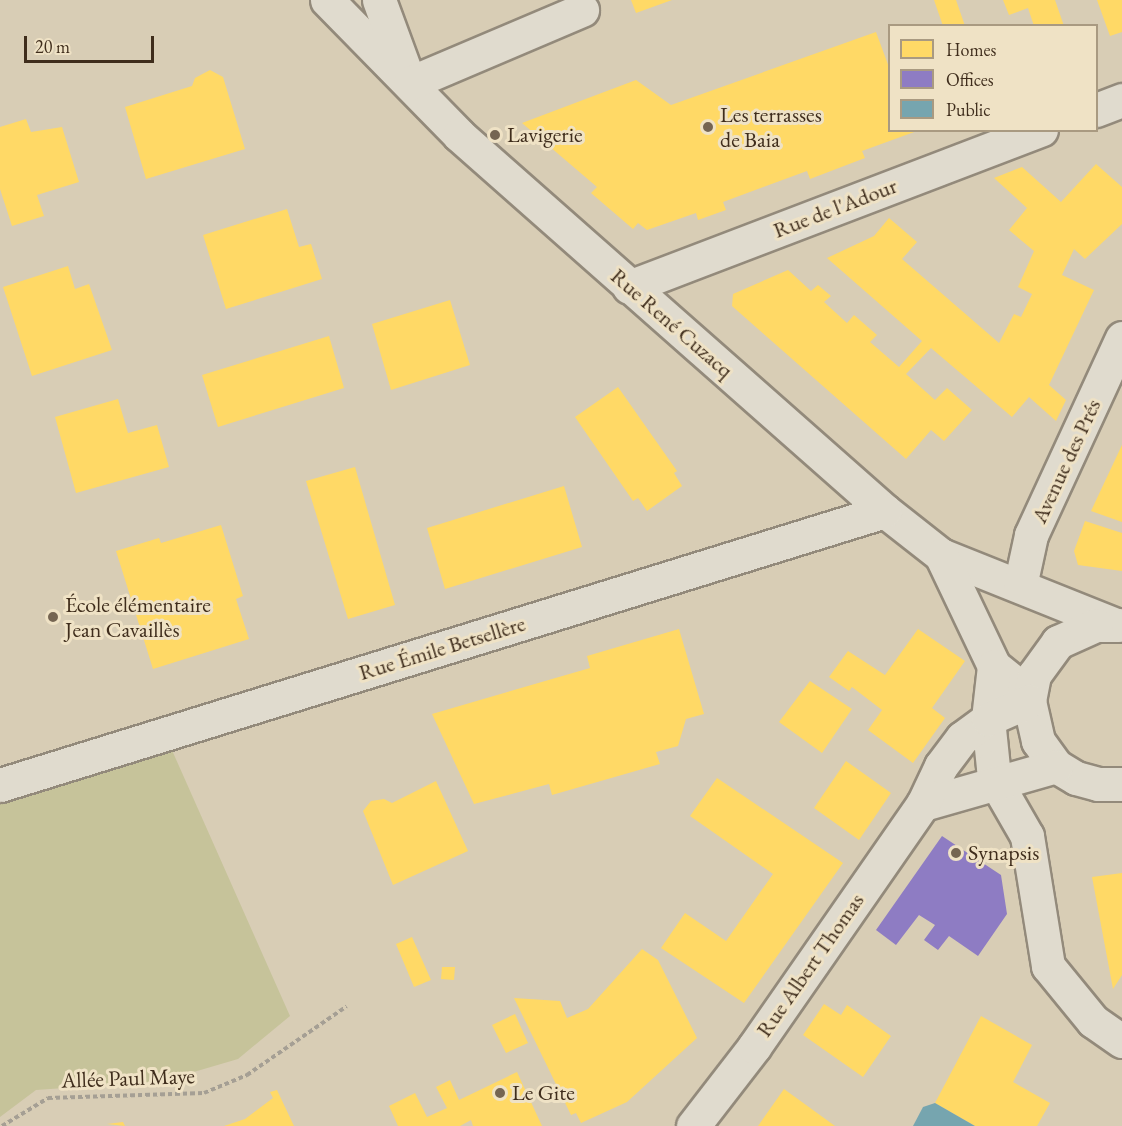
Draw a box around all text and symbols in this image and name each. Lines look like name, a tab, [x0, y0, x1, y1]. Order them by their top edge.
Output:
scale bar	[27, 24, 158, 62]
legend	[888, 24, 1098, 132]
text: 20 m	[35, 35, 70, 58]
text: Homes	[946, 38, 996, 61]
text: Offices	[946, 68, 994, 91]
text: Public	[946, 98, 990, 121]
place label: Les terrasses de Baia	[720, 101, 822, 152]
marker: Les terrasses de Baia	[701, 120, 715, 134]
place label: Lavigerie	[507, 122, 583, 148]
marker: Lavigerie	[488, 128, 502, 142]
street label: Rue de l'Adour	[769, 172, 901, 244]
street label: Rue René Cuzacq	[605, 263, 739, 383]
street label: Avenue des Prés	[1026, 395, 1106, 527]
place label: École élémentaire Jean Cavaillès	[65, 591, 211, 642]
marker: École élémentaire Jean Cavaillès	[46, 610, 60, 624]
street label: Rue Émile Betsellère	[356, 610, 528, 686]
place label: Synapsis	[968, 840, 1039, 866]
marker: Synapsis	[949, 846, 963, 860]
street label: Rue Albert Thomas	[751, 888, 869, 1042]
street label: Allée Paul Maye	[61, 1062, 195, 1094]
place label: Le Gite	[512, 1080, 575, 1106]
marker: Le Gite	[493, 1086, 507, 1100]

